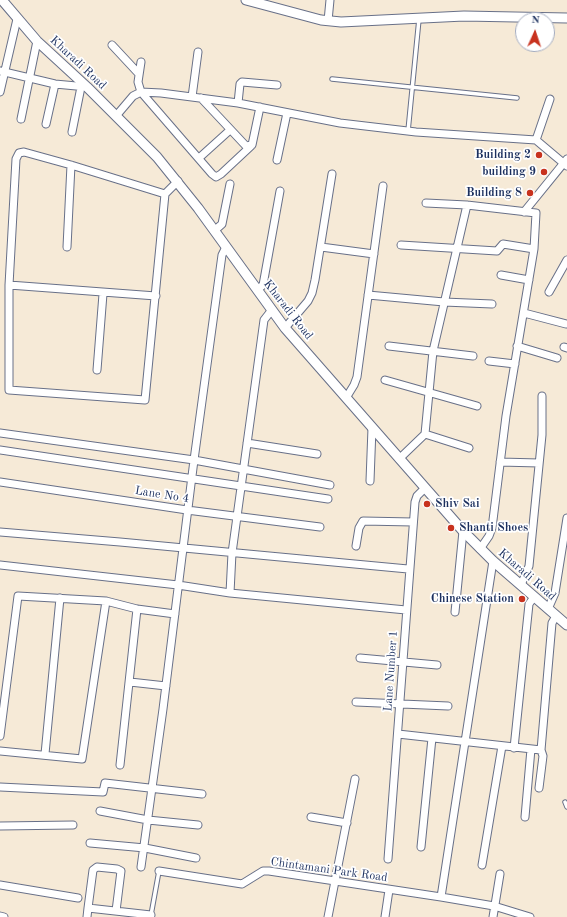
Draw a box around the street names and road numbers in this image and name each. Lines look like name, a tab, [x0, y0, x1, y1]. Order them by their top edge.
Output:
street label: Kharadi Road	[47, 33, 109, 93]
street label: Kharadi Road	[260, 277, 316, 343]
street label: Lane No 4	[134, 484, 190, 506]
street label: Kharadi Road	[495, 546, 559, 604]
street label: Lane Number 1	[381, 630, 401, 712]
street label: Chintamani Park Road	[270, 855, 388, 885]

